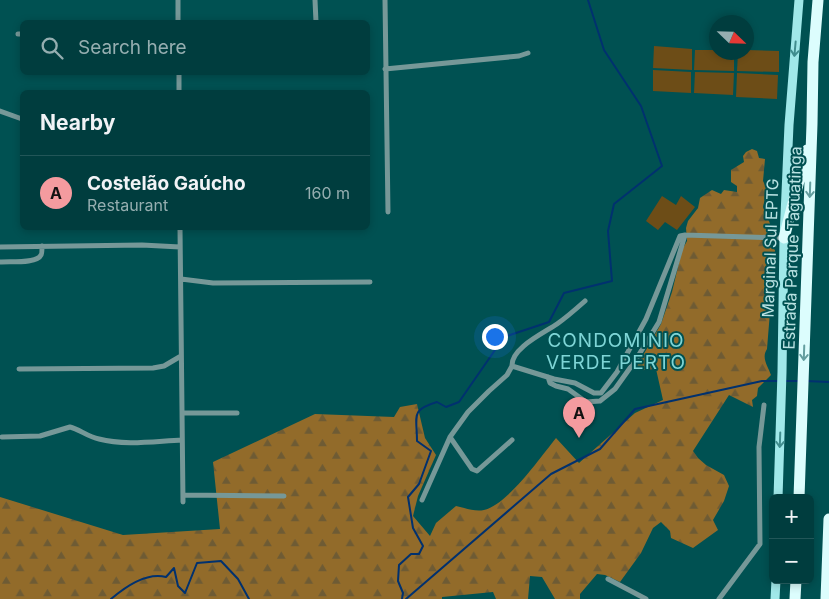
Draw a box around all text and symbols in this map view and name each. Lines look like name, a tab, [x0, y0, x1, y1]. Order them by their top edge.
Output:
north arrow	[709, 15, 754, 60]
search box	[20, 20, 370, 75]
icon: search	[38, 34, 66, 62]
text: Search here	[78, 36, 187, 59]
one-way arrow	[790, 40, 800, 56]
text: Nearby	[40, 110, 115, 135]
street label: Estrada Parque Taguatinga	[778, 146, 806, 350]
text: Costelão Gaúcho	[87, 172, 246, 195]
street label: Marginal Sul EPTG	[758, 178, 782, 318]
one-way arrow	[805, 182, 815, 198]
text: A	[50, 183, 62, 203]
text: 160 m	[305, 183, 350, 203]
text: Restaurant	[87, 195, 168, 215]
your location	[482, 324, 508, 350]
district label: CONDOMINIO VERDE PERTO	[546, 329, 686, 374]
one-way arrow	[799, 344, 809, 360]
pin: A	[563, 397, 595, 438]
one-way arrow	[775, 432, 784, 448]
map controls	[769, 494, 814, 584]
button: +	[769, 494, 814, 539]
button: −	[769, 539, 814, 584]

